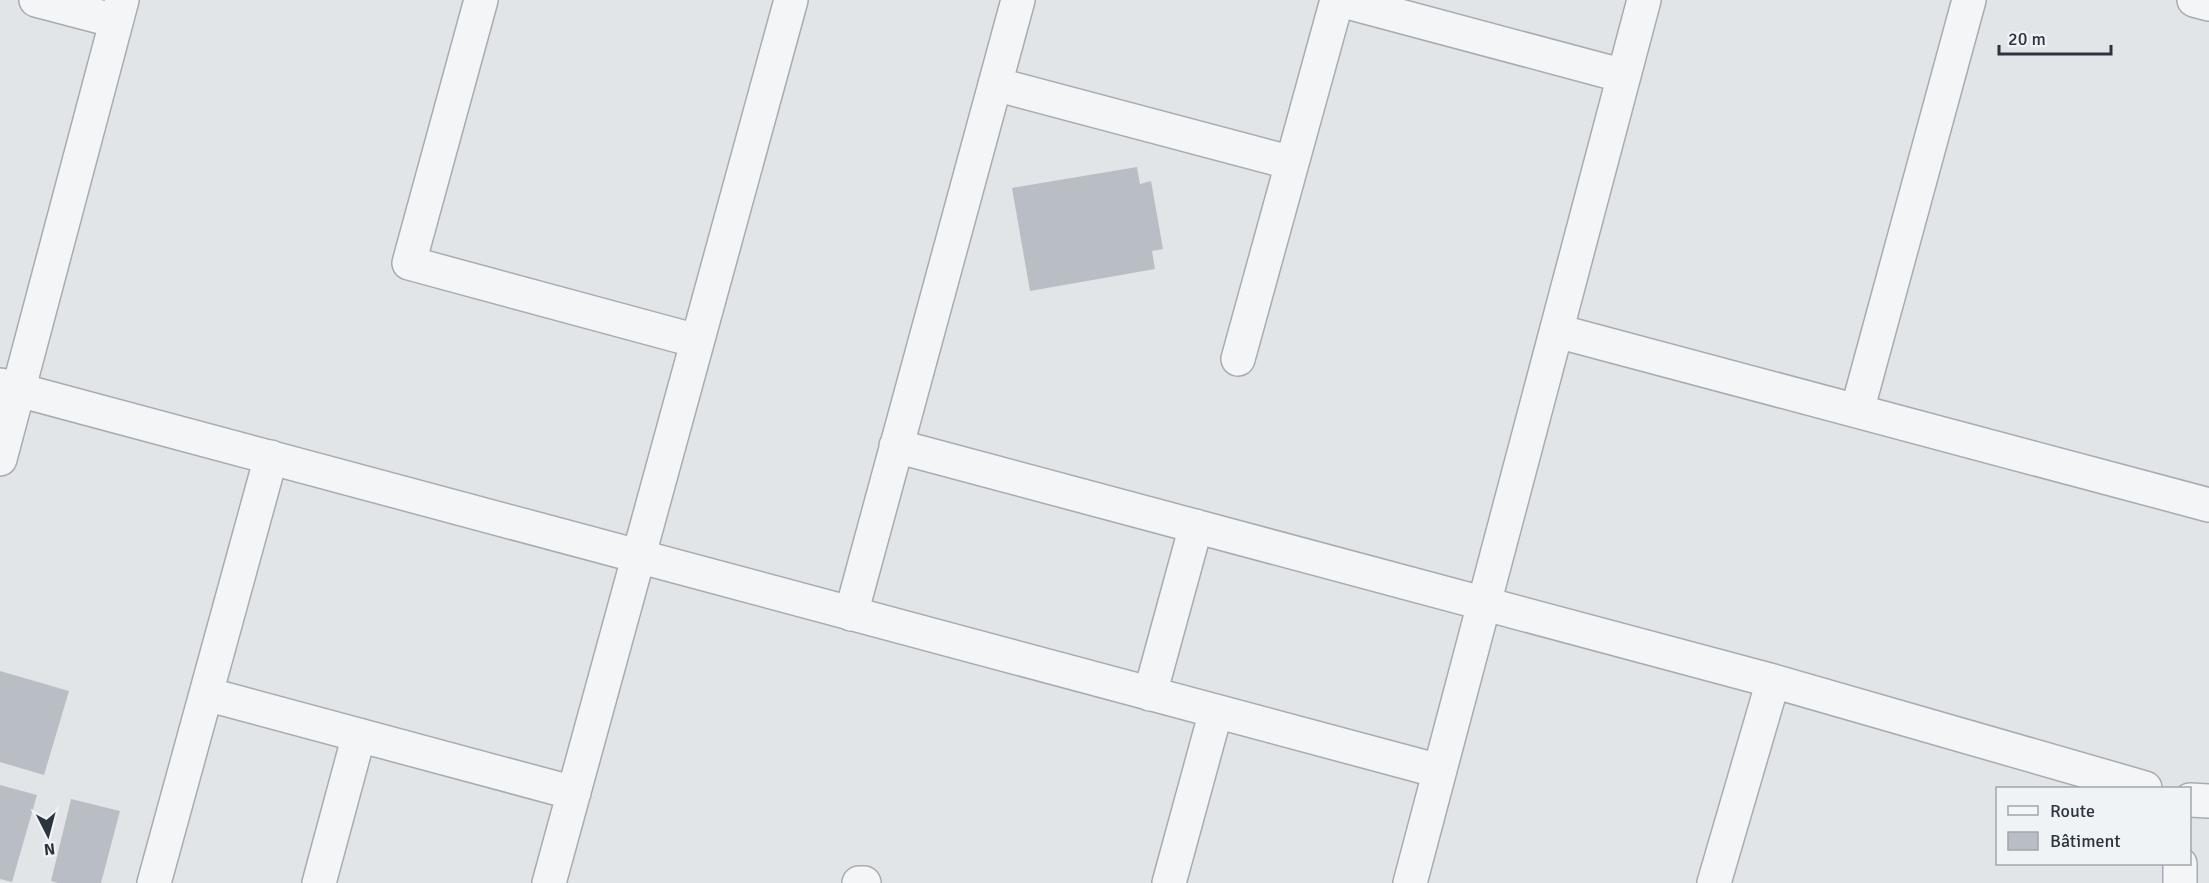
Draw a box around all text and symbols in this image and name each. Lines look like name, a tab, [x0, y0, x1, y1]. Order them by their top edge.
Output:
scale bar	[1999, 18, 2112, 56]
text: 20 m	[2008, 28, 2046, 50]
legend	[1996, 787, 2191, 865]
text: Route	[2050, 800, 2095, 822]
north arrow	[18, 805, 78, 865]
text: Bâtiment	[2050, 830, 2121, 852]
text: N	[43, 838, 56, 859]

